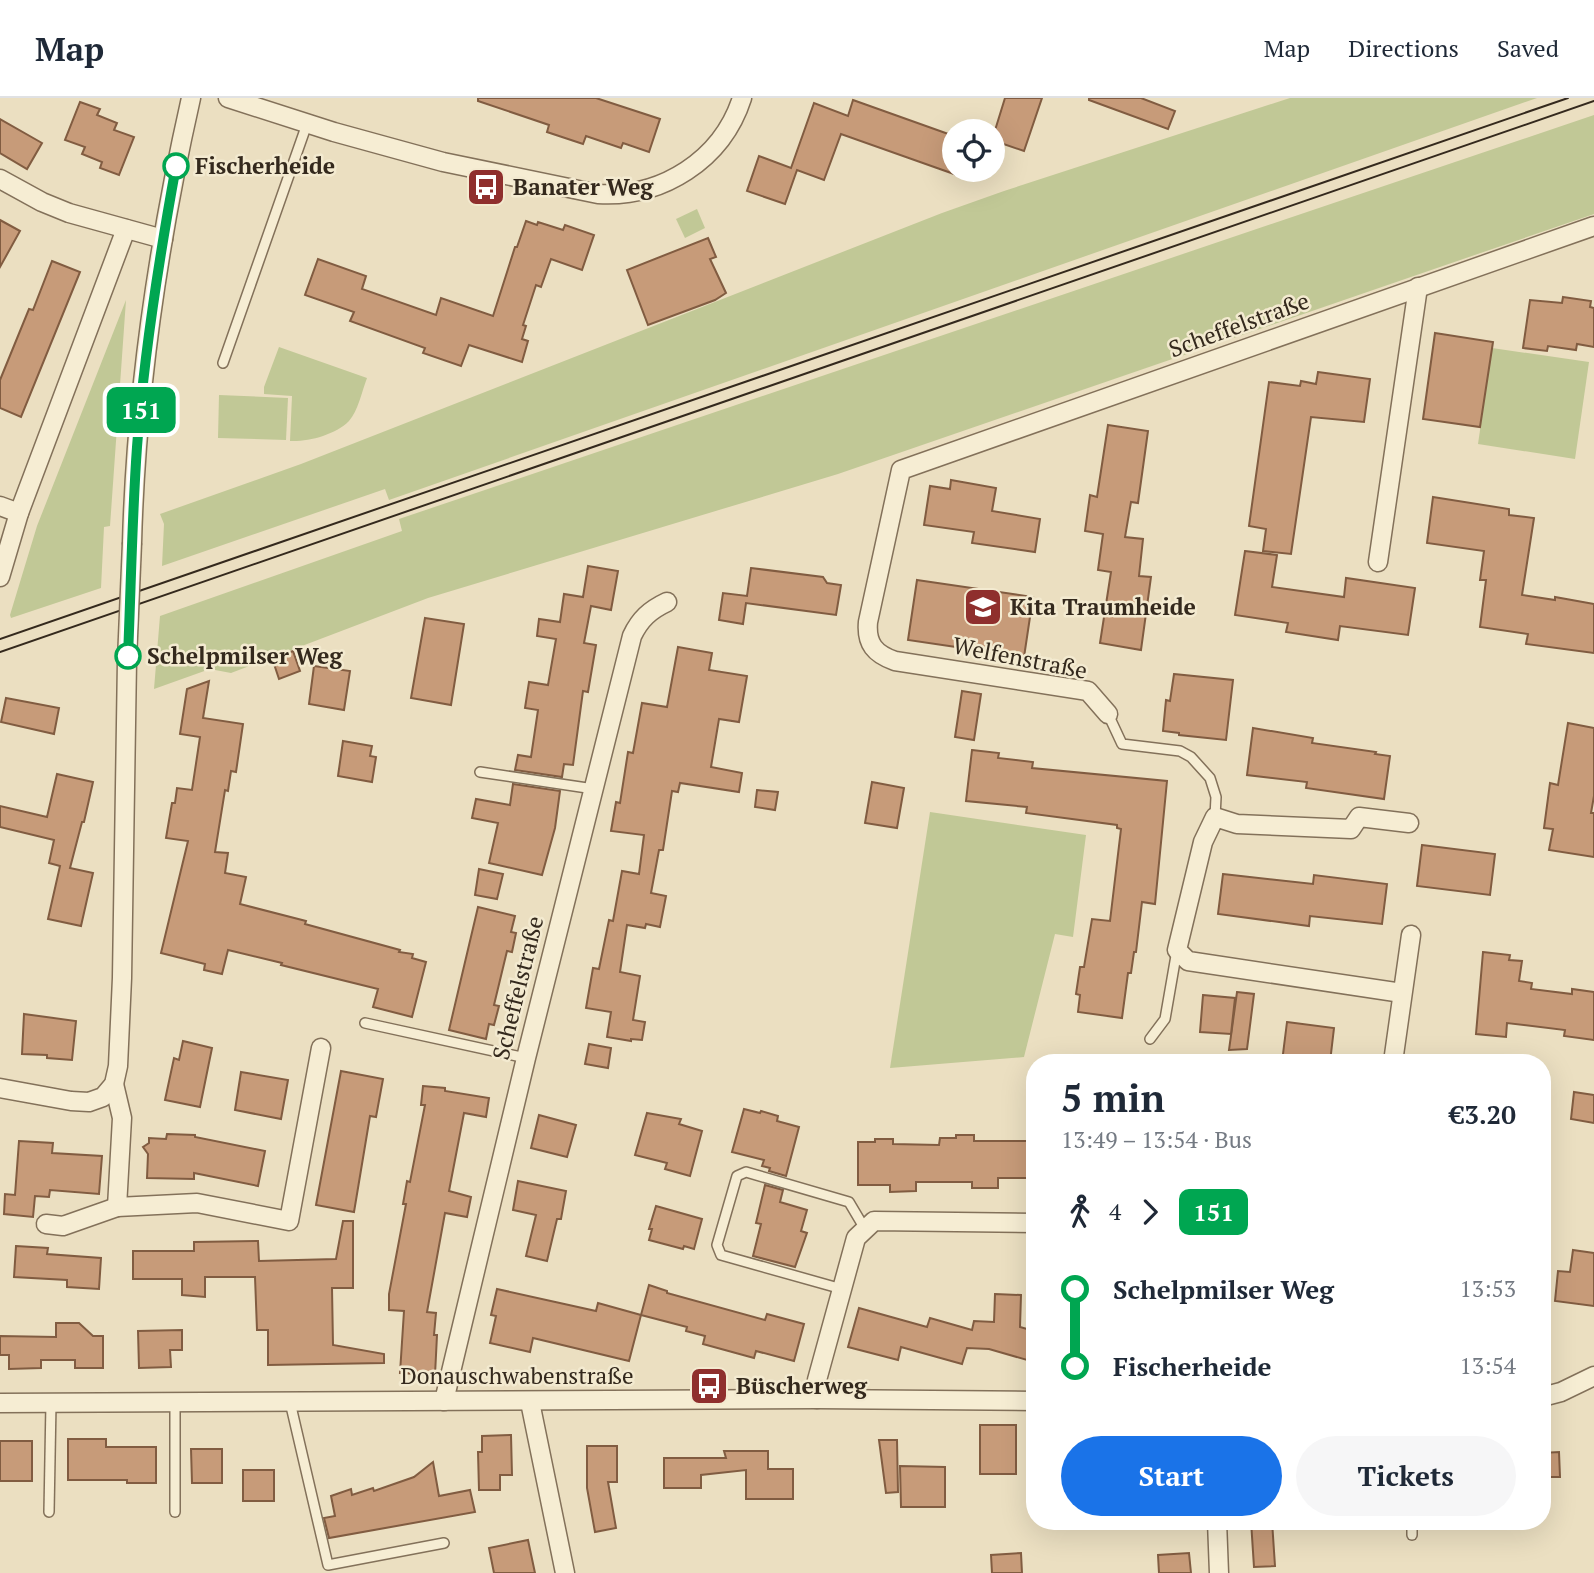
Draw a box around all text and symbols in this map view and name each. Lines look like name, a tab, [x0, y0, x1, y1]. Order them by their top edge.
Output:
text: Map	[35, 27, 104, 70]
text: Map	[1264, 32, 1310, 64]
text: Directions	[1348, 32, 1459, 64]
text: Saved	[1497, 32, 1559, 64]
map controls	[942, 119, 1005, 182]
button: locate	[942, 119, 1005, 182]
place label: Fischerheide	[195, 150, 335, 181]
marker: Fischerheide	[163, 153, 189, 179]
bus stop icon: Banater Weg	[465, 166, 507, 208]
place label: Banater Weg	[513, 171, 654, 202]
street label: Scheffelstraße	[1164, 285, 1313, 364]
line badge: 151	[101, 387, 181, 433]
text: 151	[121, 394, 161, 426]
school or university icon: Kita Traumheide	[962, 586, 1004, 628]
place label: Kita Traumheide	[1010, 591, 1196, 622]
street label: Welfenstraße	[950, 629, 1090, 686]
place label: Schelpmilser Weg	[147, 640, 343, 671]
marker: Schelpmilser Weg	[115, 643, 141, 669]
street label: Scheffelstraße	[485, 913, 550, 1063]
text: 5 min	[1061, 1073, 1165, 1123]
text: €3.20	[1450, 1097, 1516, 1131]
text: 13:49 – 13:54 · Bus	[1061, 1124, 1252, 1155]
icon: walk	[1061, 1193, 1099, 1231]
icon: forward	[1131, 1193, 1169, 1231]
text: 4	[1109, 1196, 1121, 1227]
text: 151	[1193, 1196, 1234, 1228]
text: Schelpmilser Weg	[1113, 1272, 1334, 1306]
text: 13:53	[1459, 1273, 1516, 1304]
text: Fischerheide	[1113, 1349, 1272, 1383]
text: 13:54	[1459, 1350, 1516, 1381]
street label: Donauschwabenstraße	[401, 1360, 633, 1391]
bus stop icon: Büscherweg	[688, 1365, 730, 1407]
place label: Büscherweg	[736, 1370, 868, 1401]
button: Start	[1061, 1436, 1282, 1516]
button: Tickets	[1296, 1436, 1516, 1516]

